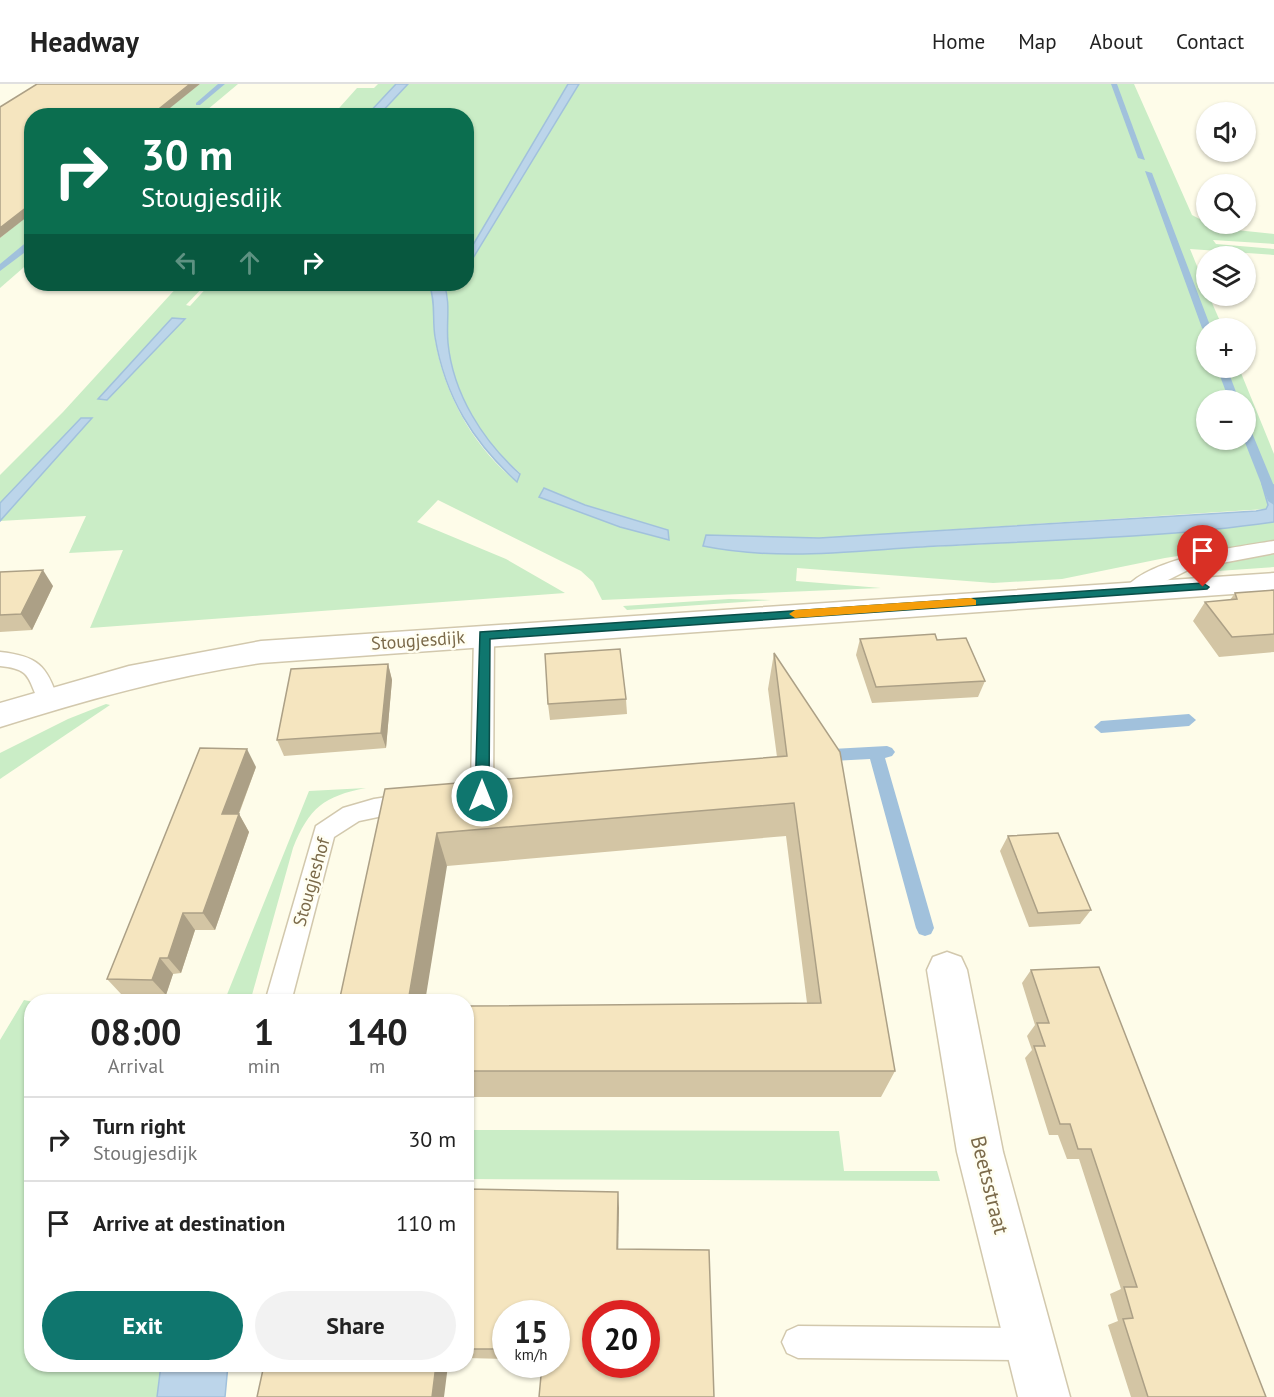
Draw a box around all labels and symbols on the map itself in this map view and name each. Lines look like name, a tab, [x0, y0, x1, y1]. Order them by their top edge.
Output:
pin	[1177, 525, 1228, 587]
street label: Stougjesdijk	[370, 625, 466, 655]
position arrow	[450, 764, 514, 828]
street label: Stougjeshof	[287, 834, 335, 929]
street label: Beetsstraat	[965, 1133, 1015, 1237]
speed limit sign: 20	[582, 1300, 660, 1378]

